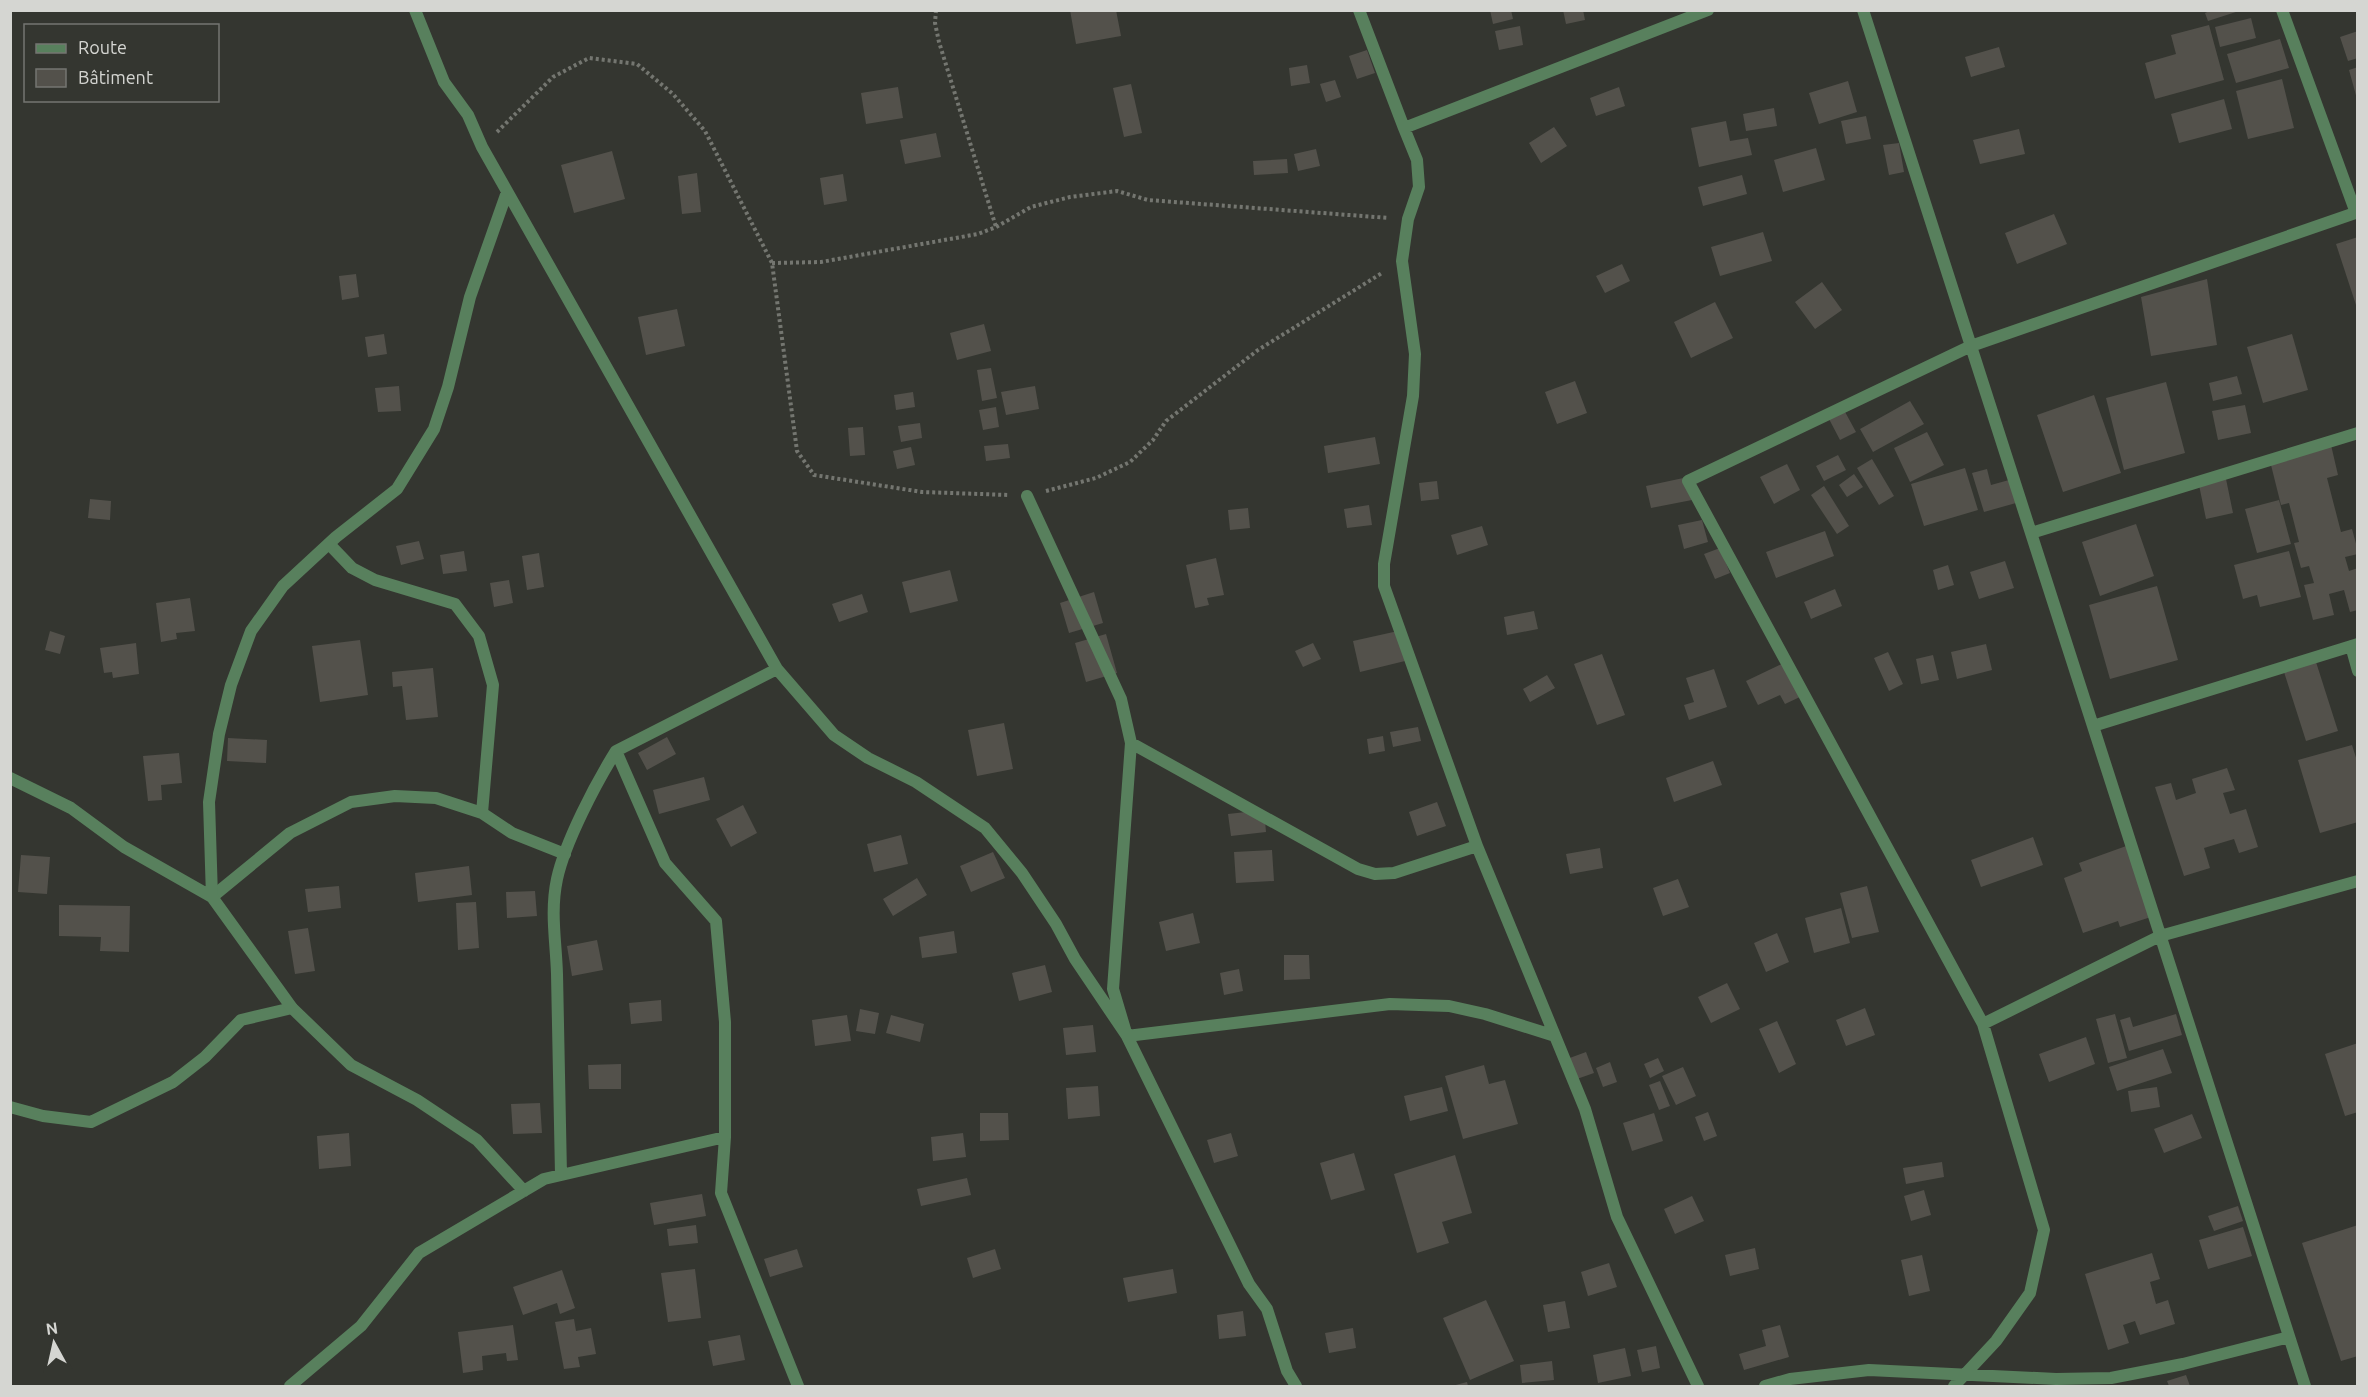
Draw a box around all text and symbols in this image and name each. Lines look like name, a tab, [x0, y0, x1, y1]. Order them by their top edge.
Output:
legend	[24, 24, 219, 102]
text: Route	[78, 37, 127, 57]
text: Bâtiment	[78, 67, 153, 87]
north arrow	[24, 1313, 84, 1373]
text: N	[45, 1318, 59, 1338]

